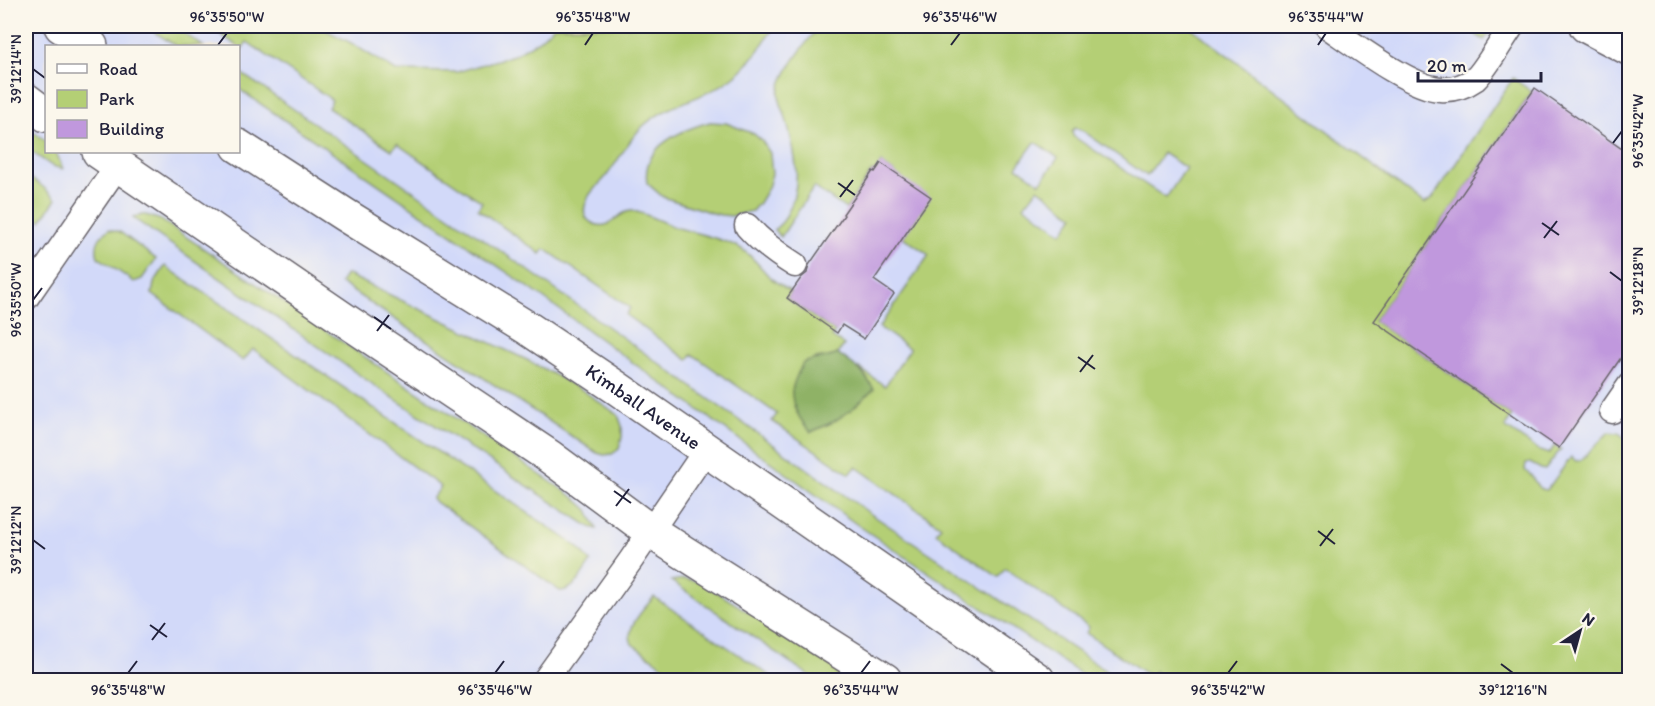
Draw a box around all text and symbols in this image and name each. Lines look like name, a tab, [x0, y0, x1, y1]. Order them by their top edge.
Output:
text: 96°35'50"W	[190, 8, 264, 26]
text: 96°35'48"W	[556, 8, 630, 26]
text: 96°35'46"W	[923, 8, 997, 26]
text: 96°35'44"W	[1288, 8, 1364, 26]
text: 39°12'14"N	[7, 34, 25, 104]
legend	[45, 45, 240, 153]
scale bar	[1418, 45, 1541, 83]
text: 20 m	[1427, 55, 1467, 77]
text: Road	[99, 58, 138, 80]
text: Park	[99, 88, 134, 110]
text: 96°35'42"W	[1629, 94, 1647, 168]
text: Building	[99, 118, 165, 140]
text: 39°12'18"N	[1629, 247, 1647, 315]
text: 96°35'50"W	[7, 263, 25, 337]
street label: Kimball Avenue	[581, 359, 706, 455]
text: 39°12'12"N	[7, 506, 25, 574]
north arrow	[1550, 601, 1610, 661]
text: N	[1579, 608, 1598, 630]
text: 96°35'48"W	[91, 681, 165, 699]
text: 96°35'46"W	[458, 681, 532, 699]
text: 96°35'44"W	[823, 681, 899, 699]
text: 96°35'42"W	[1191, 681, 1265, 699]
text: 39°12'16"N	[1479, 681, 1547, 699]

